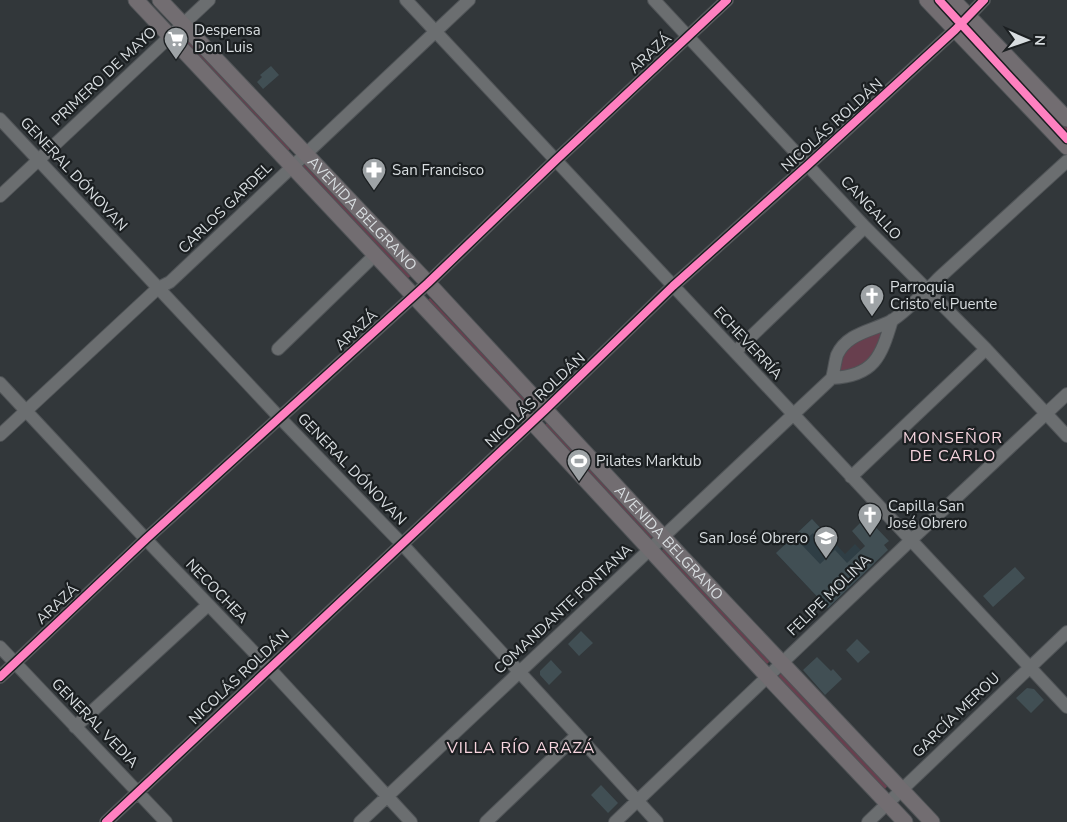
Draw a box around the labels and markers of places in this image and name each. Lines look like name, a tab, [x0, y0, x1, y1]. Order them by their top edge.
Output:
place label: Despensa Don Luis	[194, 20, 261, 57]
supermarket icon: Despensa Don Luis	[163, 26, 189, 60]
pharmacy icon: San Francisco	[361, 157, 387, 191]
place label: San Francisco	[392, 160, 484, 180]
place label: Parroquia Cristo el Puente	[890, 277, 997, 314]
church icon: Parroquia Cristo el Puente	[859, 283, 885, 317]
sports icon: Pilates Marktub	[566, 448, 592, 482]
place label: Pilates Marktub	[596, 451, 702, 471]
place label: Capilla San José Obrero	[887, 496, 967, 533]
church icon: Capilla San José Obrero	[857, 502, 883, 536]
school or university icon: San José Obrero	[813, 525, 839, 559]
place label: San José Obrero	[699, 528, 808, 548]

